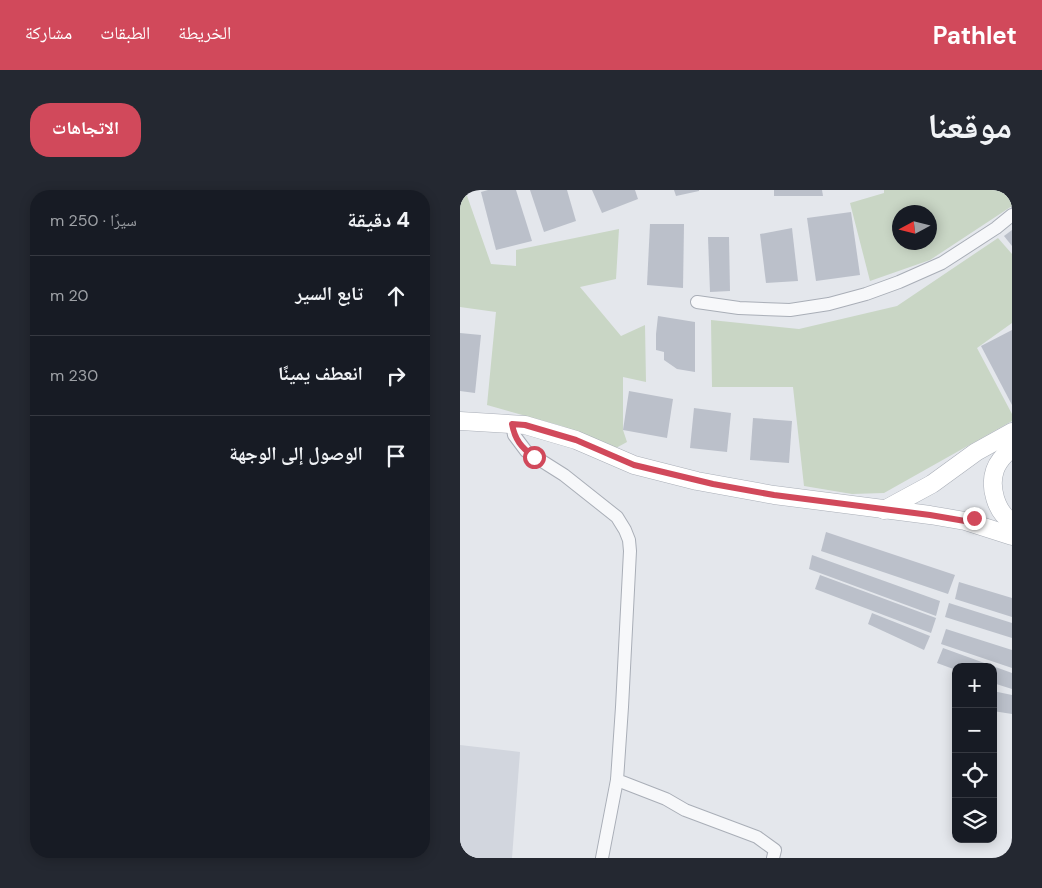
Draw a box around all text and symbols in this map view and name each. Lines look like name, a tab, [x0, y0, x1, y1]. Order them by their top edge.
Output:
text: Pathlet	[933, 20, 1017, 51]
text: مشاركة	[25, 21, 72, 45]
text: الطبقات	[100, 21, 150, 45]
text: الخريطة	[178, 21, 231, 45]
button: الاتجاهات	[30, 103, 141, 157]
text: موقعنا	[927, 103, 1012, 149]
north arrow	[892, 205, 937, 250]
text: 4 دقيقة	[347, 206, 410, 234]
text: سيرًا · 250 m	[50, 210, 137, 231]
text: تابع السير	[295, 281, 363, 306]
icon: ahead	[382, 282, 410, 310]
text: 20 m	[50, 285, 89, 306]
text: انعطف يمينًا	[278, 361, 363, 386]
icon: right	[382, 362, 410, 390]
text: 230 m	[50, 365, 98, 386]
text: الوصول إلى الوجهة	[229, 441, 363, 466]
icon: arrive	[382, 442, 410, 470]
route start	[523, 446, 546, 469]
route end	[963, 507, 986, 530]
map controls	[952, 663, 997, 843]
button: +	[952, 663, 997, 708]
button: −	[952, 708, 997, 753]
button: locate	[952, 753, 997, 798]
button: layers	[952, 798, 997, 843]

